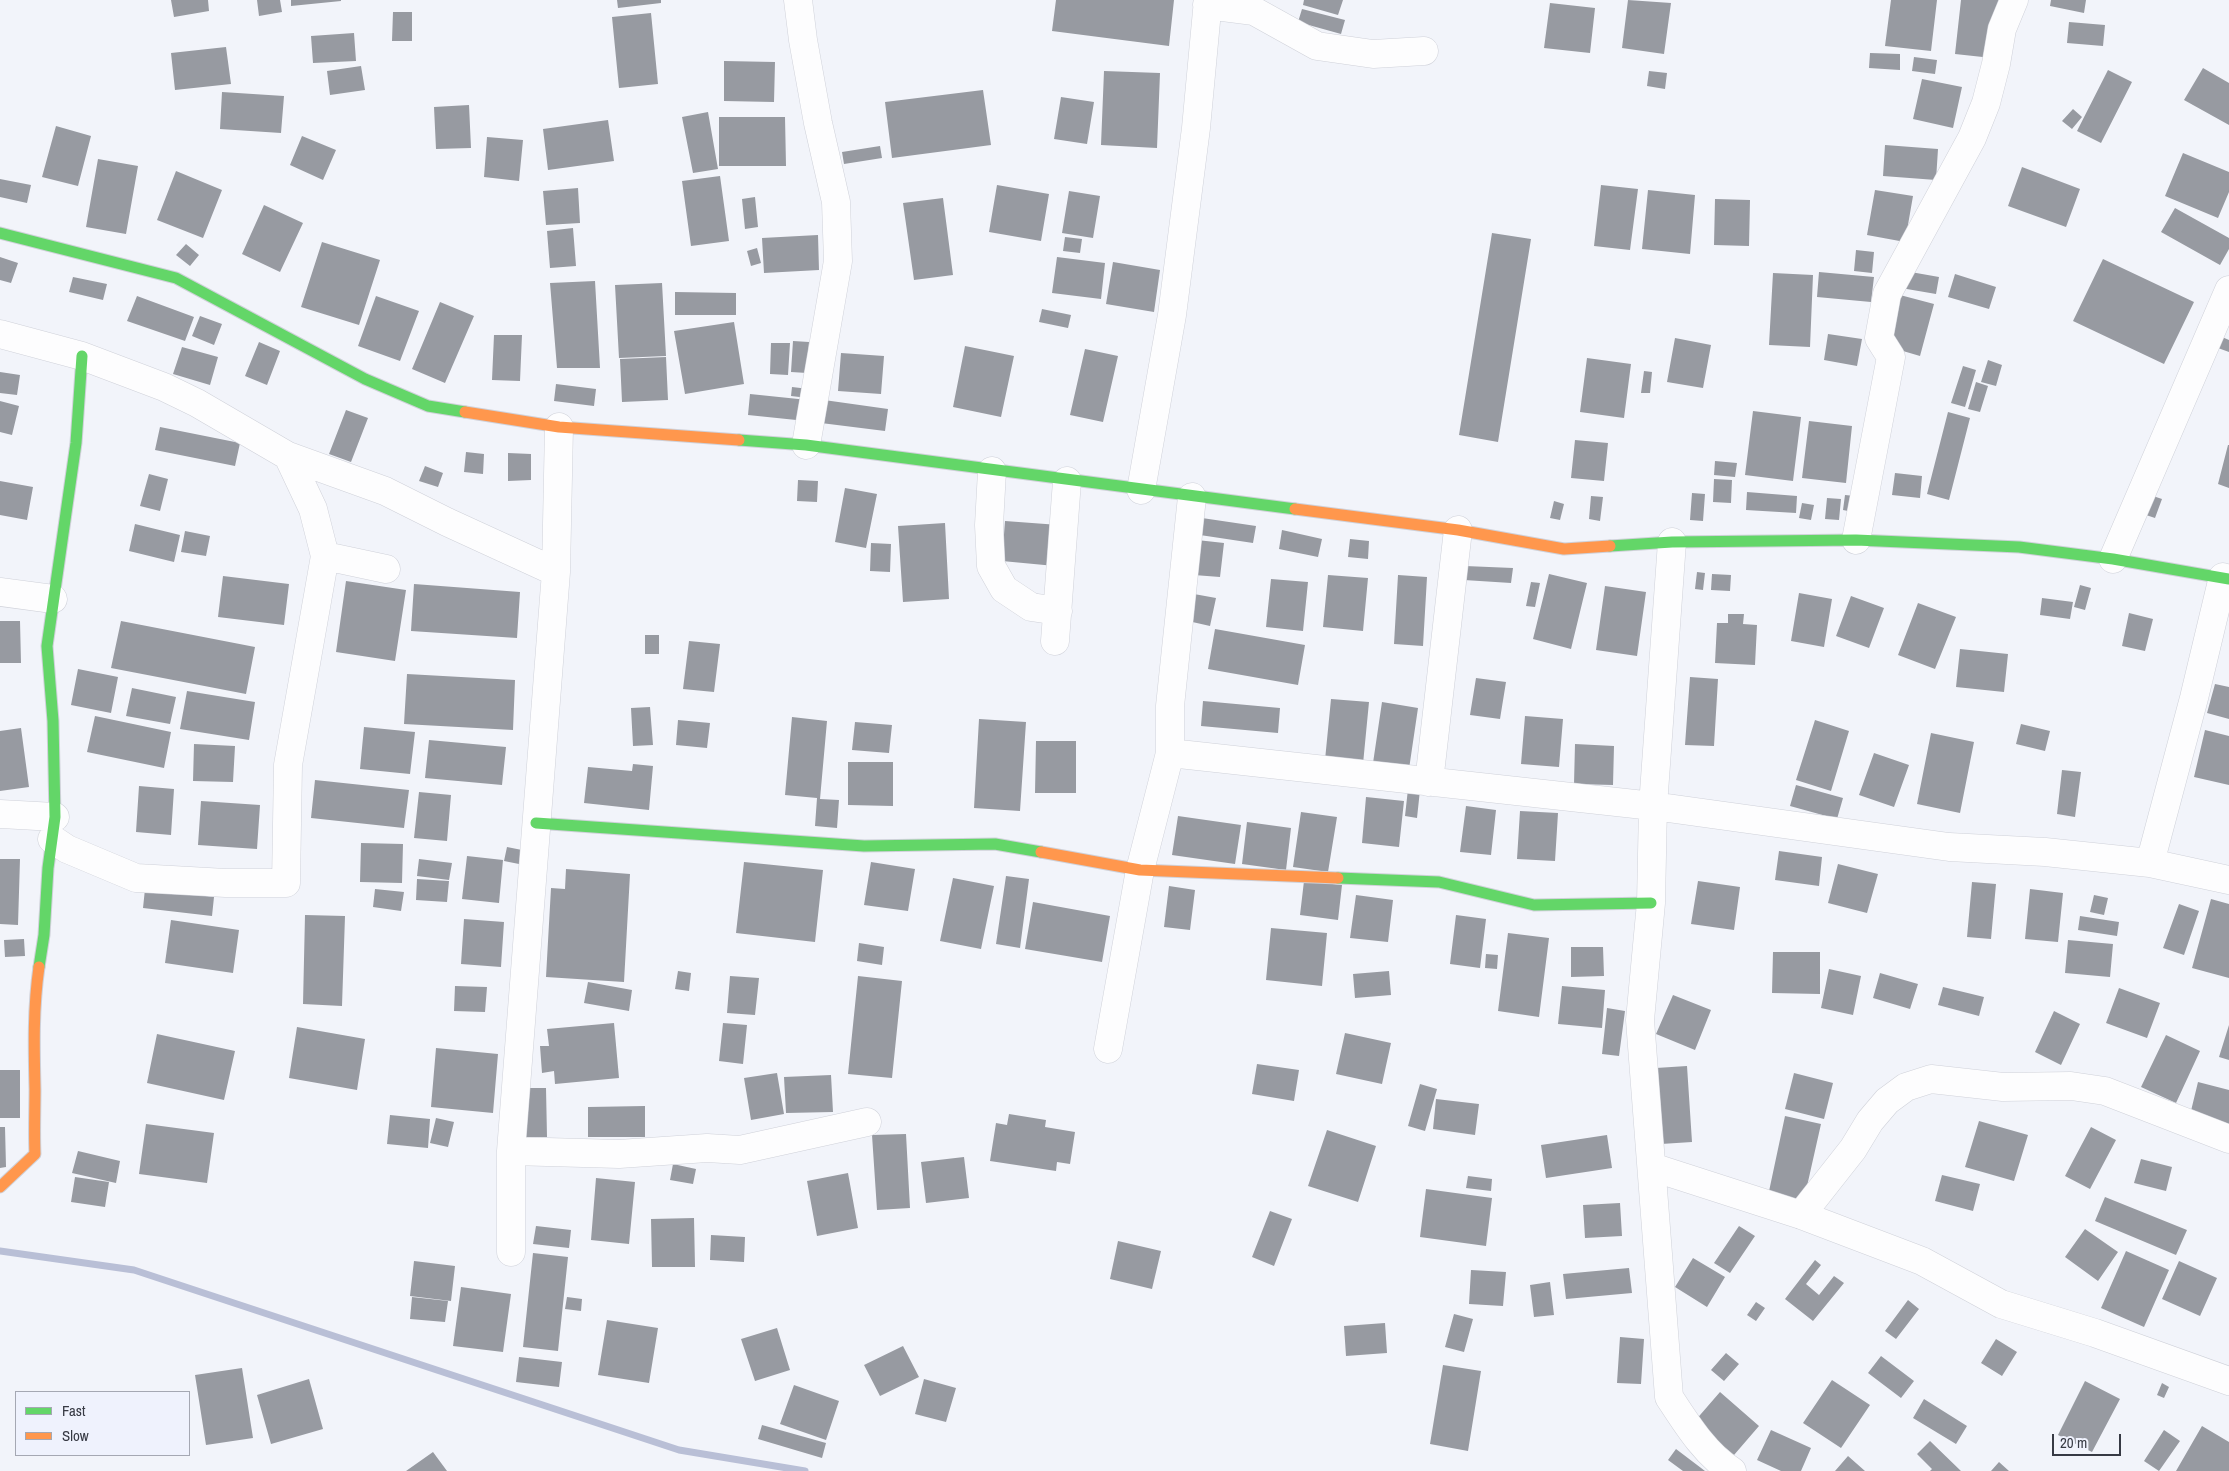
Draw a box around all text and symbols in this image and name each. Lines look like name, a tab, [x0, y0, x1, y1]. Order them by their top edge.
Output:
legend	[15, 1391, 190, 1456]
text: Fast	[62, 1400, 85, 1421]
scale bar	[2054, 1424, 2123, 1456]
text: Slow	[62, 1425, 89, 1446]
text: 20 m	[2060, 1432, 2087, 1453]

